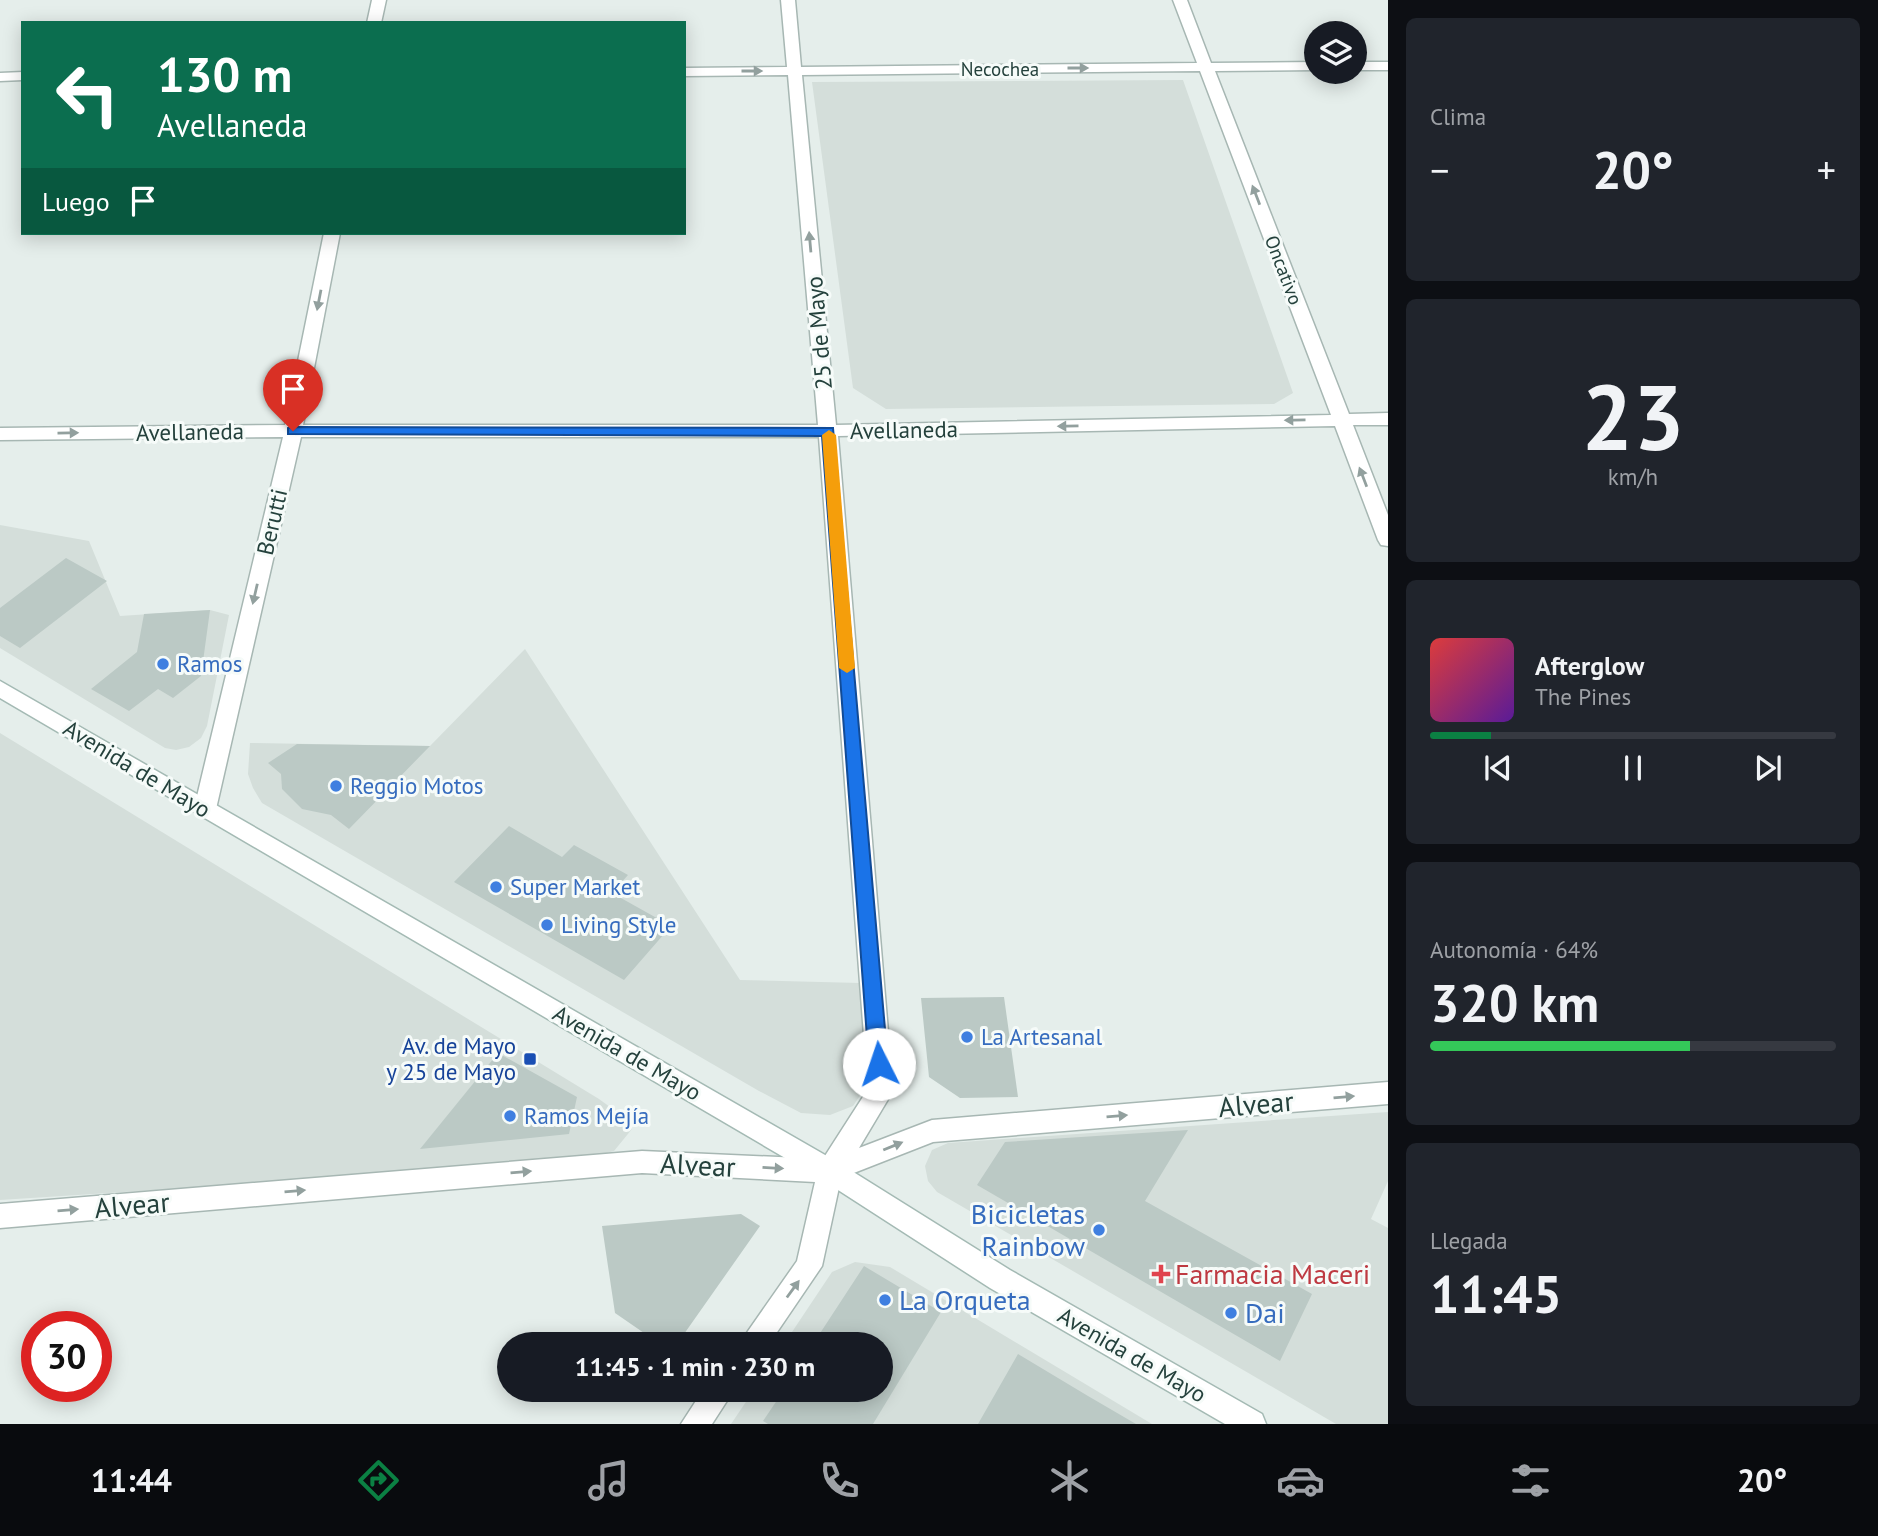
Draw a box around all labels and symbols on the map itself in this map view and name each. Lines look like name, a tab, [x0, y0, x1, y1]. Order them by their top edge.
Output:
street label: Necochea	[961, 57, 1039, 81]
one-way arrow	[1067, 62, 1089, 74]
one-way arrow	[742, 65, 764, 77]
one-way arrow	[1250, 185, 1261, 206]
one-way arrow	[805, 230, 816, 252]
street label: Oncativo	[1260, 232, 1308, 308]
street label: 25 de Mayo	[799, 275, 838, 391]
one-way arrow	[313, 289, 324, 311]
pin	[263, 359, 323, 431]
street label: Avellaneda	[850, 414, 958, 445]
one-way arrow	[1284, 414, 1306, 426]
street label: Avellaneda	[136, 416, 244, 447]
one-way arrow	[1057, 420, 1079, 431]
one-way arrow	[57, 427, 79, 439]
one-way arrow	[1358, 466, 1369, 487]
street label: Berutti	[250, 486, 293, 558]
one-way arrow	[249, 583, 260, 605]
place label: Ramos	[177, 649, 243, 678]
marker: Ramos	[155, 656, 171, 672]
street label: Avenida de Mayo	[58, 713, 216, 824]
place label: Reggio Motos	[350, 771, 483, 800]
marker: Reggio Motos	[328, 778, 344, 794]
place label: Super Market	[510, 872, 641, 901]
marker: Super Market	[488, 879, 504, 895]
place label: Living Style	[561, 910, 677, 939]
marker: Living Style	[539, 917, 555, 933]
street label: Avenida de Mayo	[548, 998, 707, 1107]
place label: La Artesanal	[981, 1022, 1103, 1051]
position arrow	[842, 1027, 916, 1101]
marker: La Artesanal	[959, 1029, 975, 1045]
place label: Av. de Mayo y 25 de Mayo	[386, 1031, 516, 1086]
marker: Av. de Mayo y 25 de Mayo	[522, 1051, 538, 1067]
street label: Alvear	[1217, 1082, 1296, 1125]
one-way arrow	[1333, 1091, 1355, 1102]
place label: Ramos Mejía	[524, 1101, 649, 1130]
marker: Ramos Mejía	[502, 1108, 518, 1124]
one-way arrow	[1107, 1110, 1129, 1121]
one-way arrow	[883, 1141, 904, 1152]
street label: Alvear	[659, 1144, 737, 1185]
one-way arrow	[762, 1163, 784, 1174]
one-way arrow	[511, 1166, 533, 1177]
street label: Alvear	[93, 1183, 172, 1226]
one-way arrow	[284, 1185, 306, 1196]
place label: Bicicletas Rainbow	[971, 1195, 1085, 1264]
one-way arrow	[57, 1204, 79, 1215]
marker: Bicicletas Rainbow	[1091, 1222, 1107, 1238]
place label: Farmacia Maceri	[1175, 1255, 1370, 1292]
marker: Farmacia Maceri	[1153, 1266, 1169, 1282]
one-way arrow	[785, 1280, 799, 1298]
place label: La Orqueta	[899, 1281, 1031, 1318]
marker: La Orqueta	[877, 1292, 893, 1308]
place label: Dai	[1245, 1294, 1285, 1331]
street label: Avenida de Mayo	[1053, 1300, 1212, 1409]
marker: Dai	[1223, 1305, 1239, 1321]
speed limit sign: 30	[21, 1311, 112, 1402]

